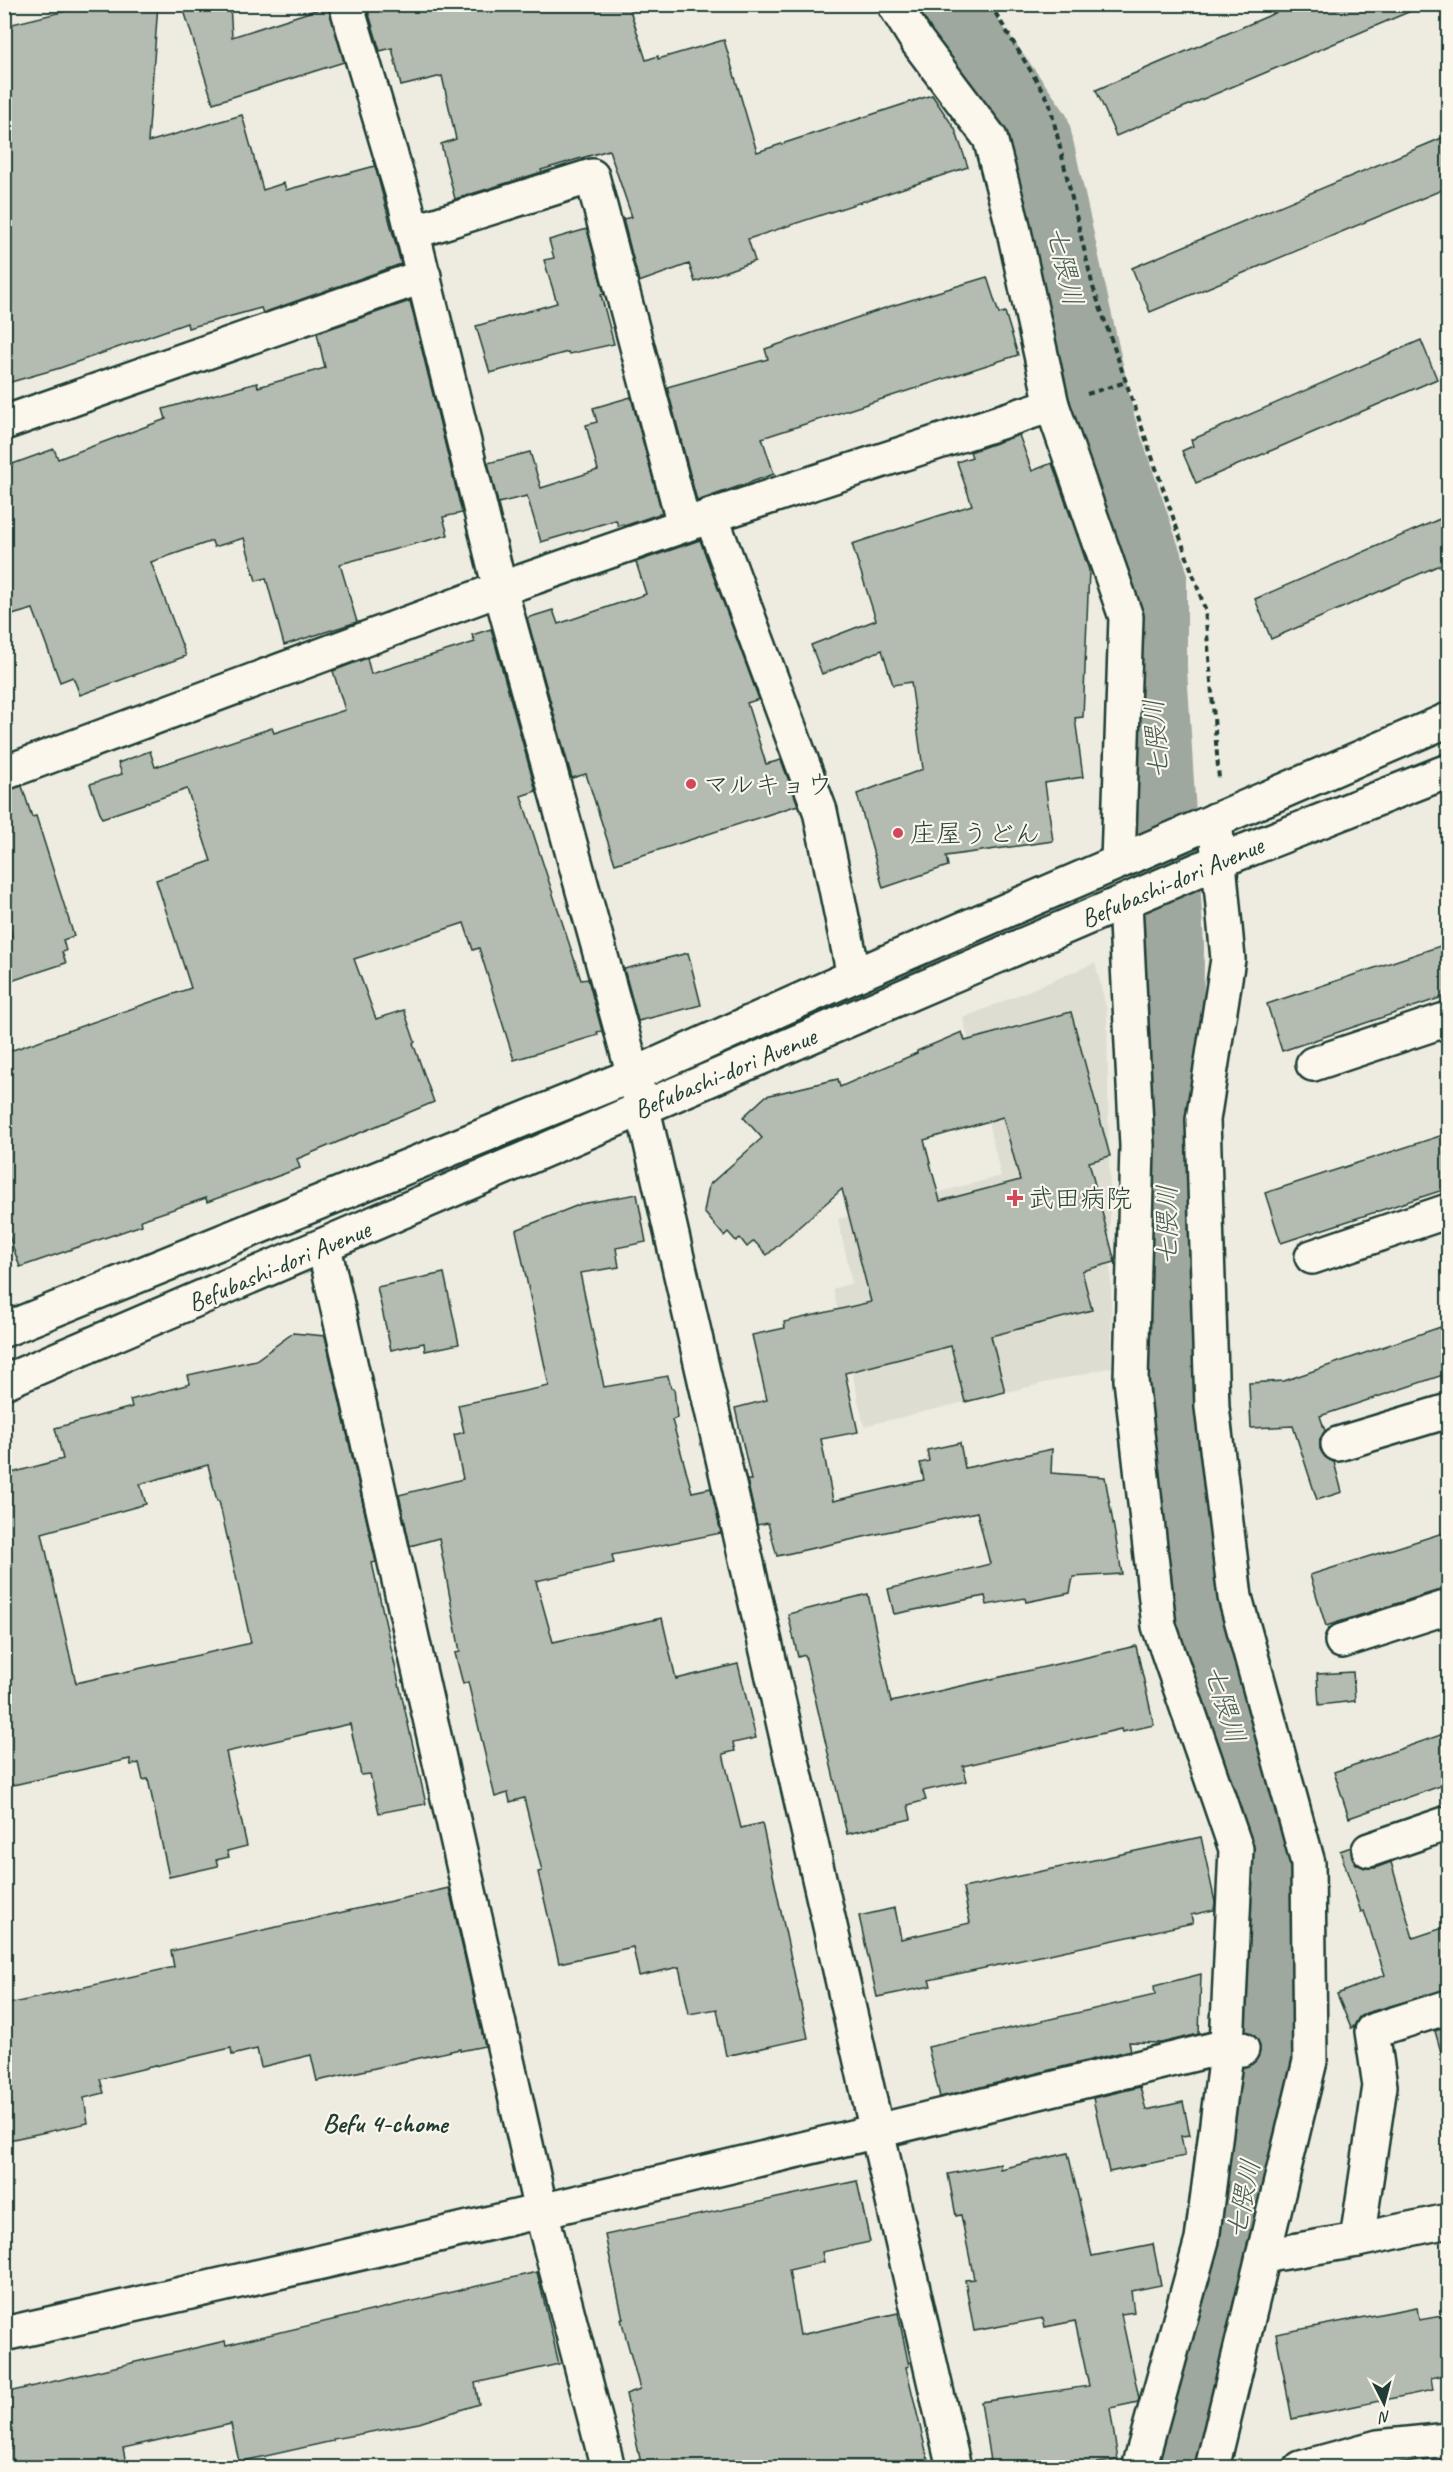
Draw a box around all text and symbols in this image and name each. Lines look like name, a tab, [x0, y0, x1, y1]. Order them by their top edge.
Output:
water label: 七隈川	[1039, 223, 1091, 309]
water label: 七隈川	[1136, 697, 1176, 781]
place label: マルキョウ	[703, 768, 832, 801]
marker: マルキョウ	[684, 777, 698, 791]
place label: 庄屋うどん	[910, 817, 1041, 850]
marker: 庄屋うどん	[891, 826, 905, 840]
street label: Befubashi-dori Avenue	[1076, 828, 1270, 935]
street label: Befubashi-dori Avenue	[629, 1019, 823, 1126]
place label: 武田病院	[1028, 1182, 1132, 1215]
water label: 七隈川	[1150, 1185, 1184, 1266]
marker: 武田病院	[1006, 1189, 1024, 1207]
street label: Befubashi-dori Avenue	[183, 1212, 377, 1319]
water label: 七隈川	[1197, 1660, 1253, 1748]
district label: Befu 4-chome	[322, 2106, 450, 2140]
water label: 七隈川	[1218, 2156, 1268, 2242]
north arrow	[1354, 2373, 1414, 2433]
text: N	[1376, 2406, 1391, 2428]

